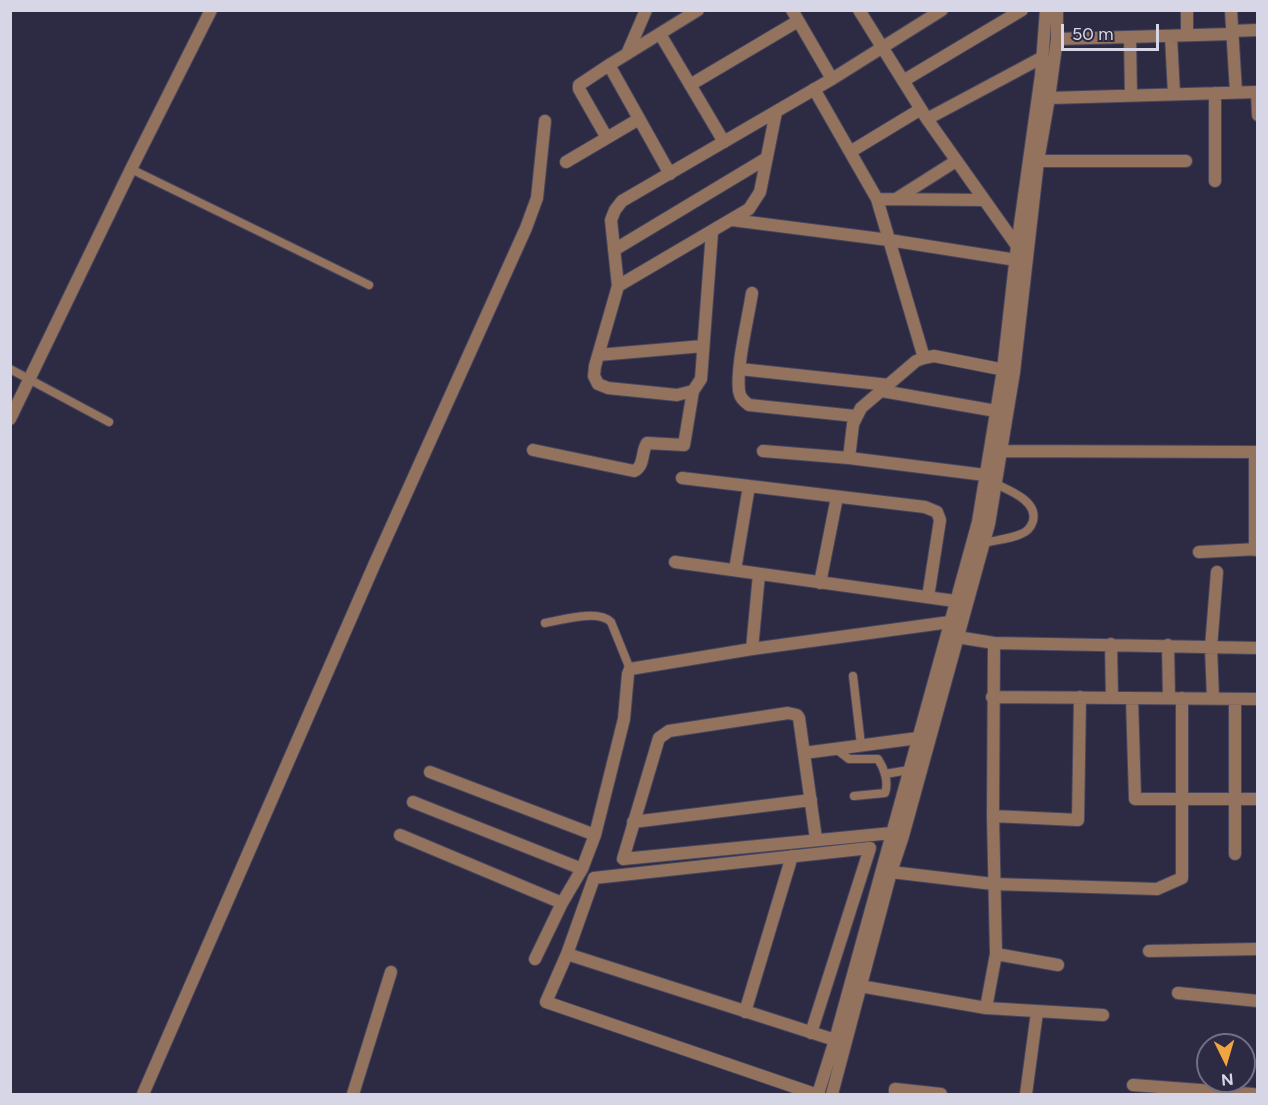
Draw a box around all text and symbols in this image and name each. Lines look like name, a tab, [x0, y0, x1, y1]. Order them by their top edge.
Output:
scale bar	[1064, 12, 1162, 50]
text: 50 m	[1072, 23, 1114, 45]
north arrow	[1196, 1033, 1256, 1093]
text: N	[1220, 1069, 1234, 1089]

